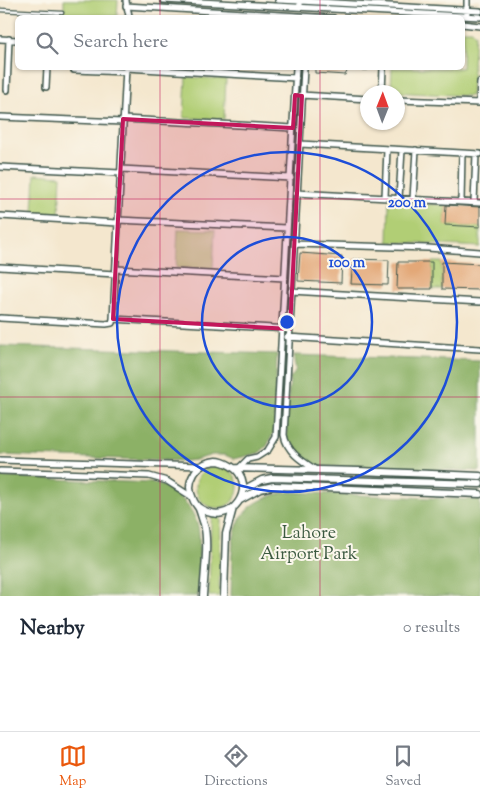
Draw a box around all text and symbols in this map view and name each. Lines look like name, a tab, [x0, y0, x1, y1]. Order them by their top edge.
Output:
search box	[15, 15, 465, 70]
icon: search	[33, 29, 61, 57]
text: Search here	[73, 29, 168, 56]
north arrow	[360, 85, 405, 130]
text: 200 m	[388, 193, 427, 214]
text: 100 m	[329, 253, 366, 274]
centre of rings	[278, 313, 296, 331]
park label: Lahore Airport Park	[260, 521, 358, 568]
text: Nearby	[20, 614, 85, 644]
text: 0 results	[403, 617, 460, 640]
tab: Map	[59, 742, 87, 792]
tab: Directions	[204, 742, 268, 792]
tab: Saved	[385, 742, 421, 792]

